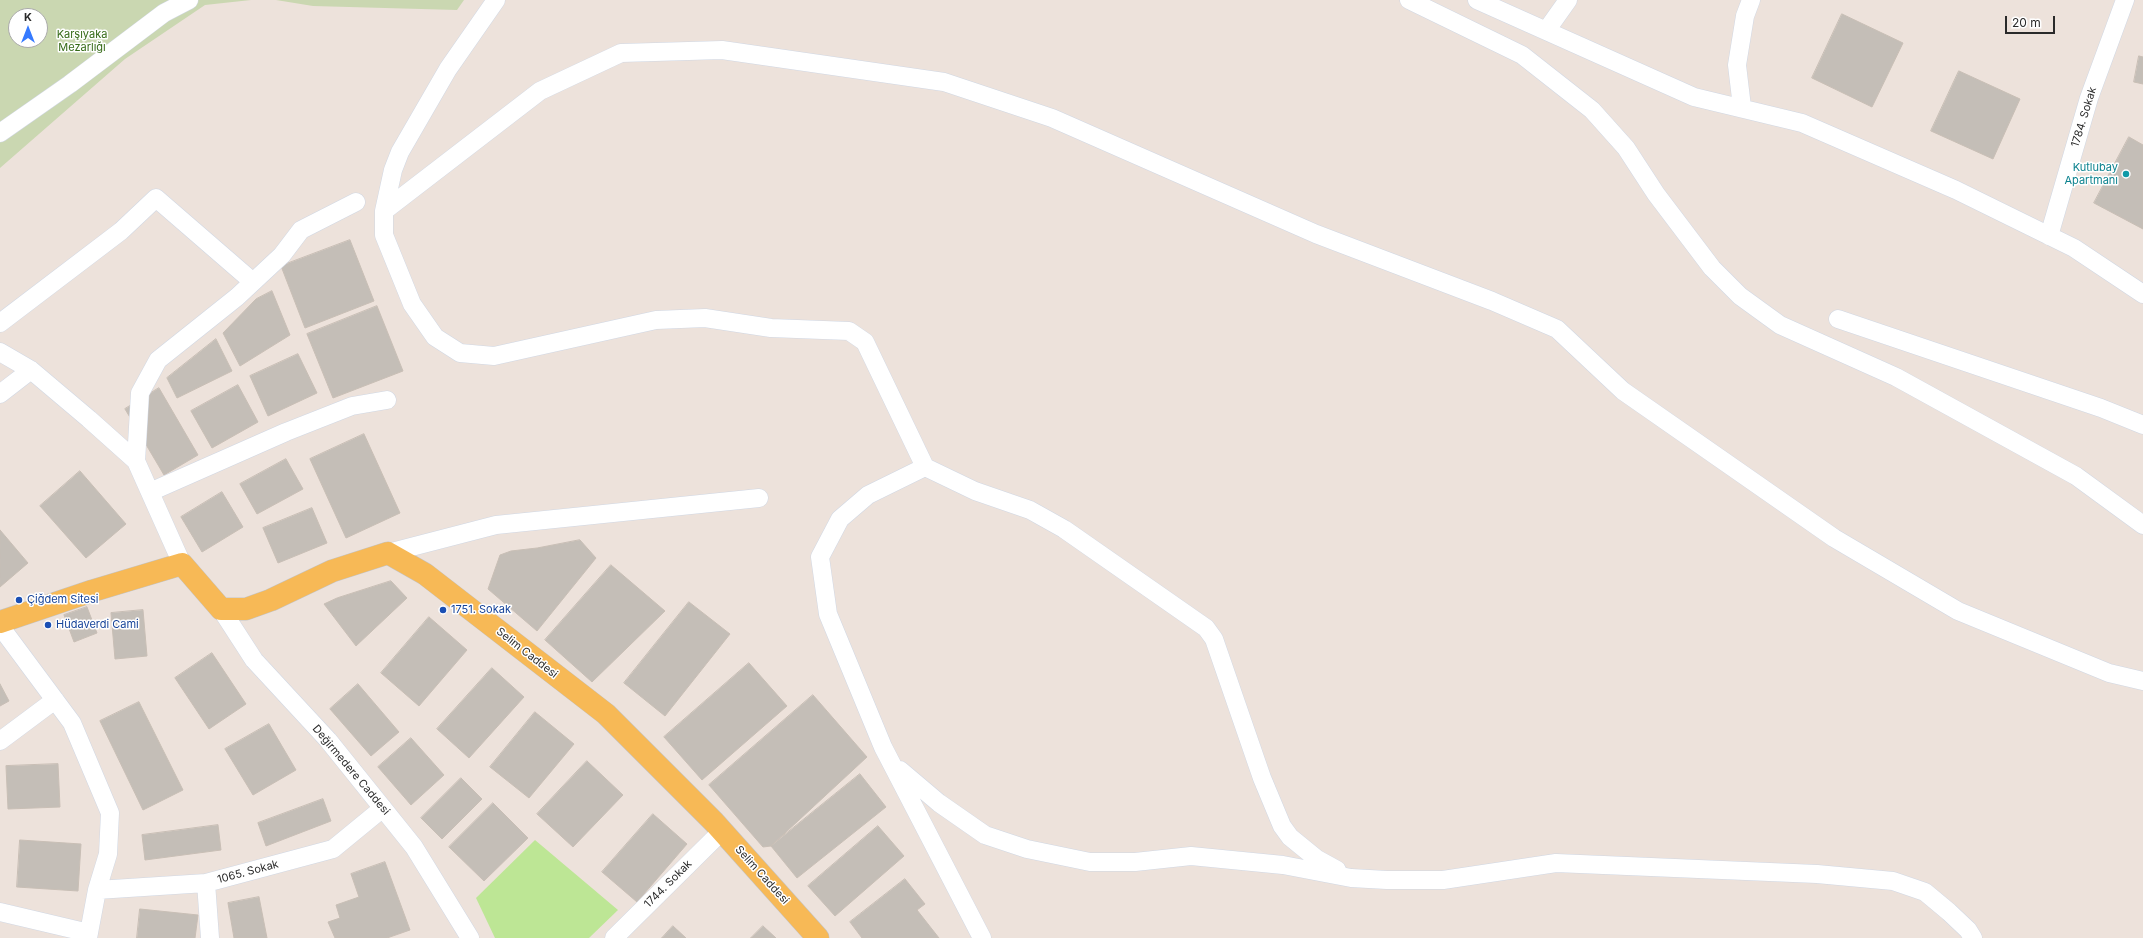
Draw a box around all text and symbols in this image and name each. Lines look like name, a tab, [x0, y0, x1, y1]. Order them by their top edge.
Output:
north arrow	[8, 8, 48, 48]
scale bar	[2007, 8, 2057, 34]
text: K	[24, 10, 32, 24]
text: 20 m	[2012, 15, 2041, 30]
park label: Karşıyaka Mezarlığı	[57, 28, 107, 54]
street label: 1784. Sokak	[2069, 85, 2099, 149]
place label: Kutlubay Apartmanı	[2065, 161, 2118, 187]
marker: Kutlubay Apartmanı	[2121, 169, 2131, 179]
place label: Çiğdem Sitesi	[27, 593, 98, 607]
marker: Çiğdem Sitesi	[14, 595, 24, 605]
place label: 1751. Sokak	[451, 603, 511, 617]
marker: 1751. Sokak	[438, 605, 448, 615]
place label: Hüdaverdi Cami	[56, 618, 139, 632]
marker: Hüdaverdi Cami	[43, 620, 53, 630]
street label: Selim Caddesi	[494, 625, 560, 681]
street label: Değirmedere Caddesi	[310, 722, 392, 818]
street label: Selim Caddesi	[732, 843, 792, 907]
street label: 1065. Sokak	[216, 857, 280, 887]
street label: 1744. Sokak	[641, 857, 695, 911]

